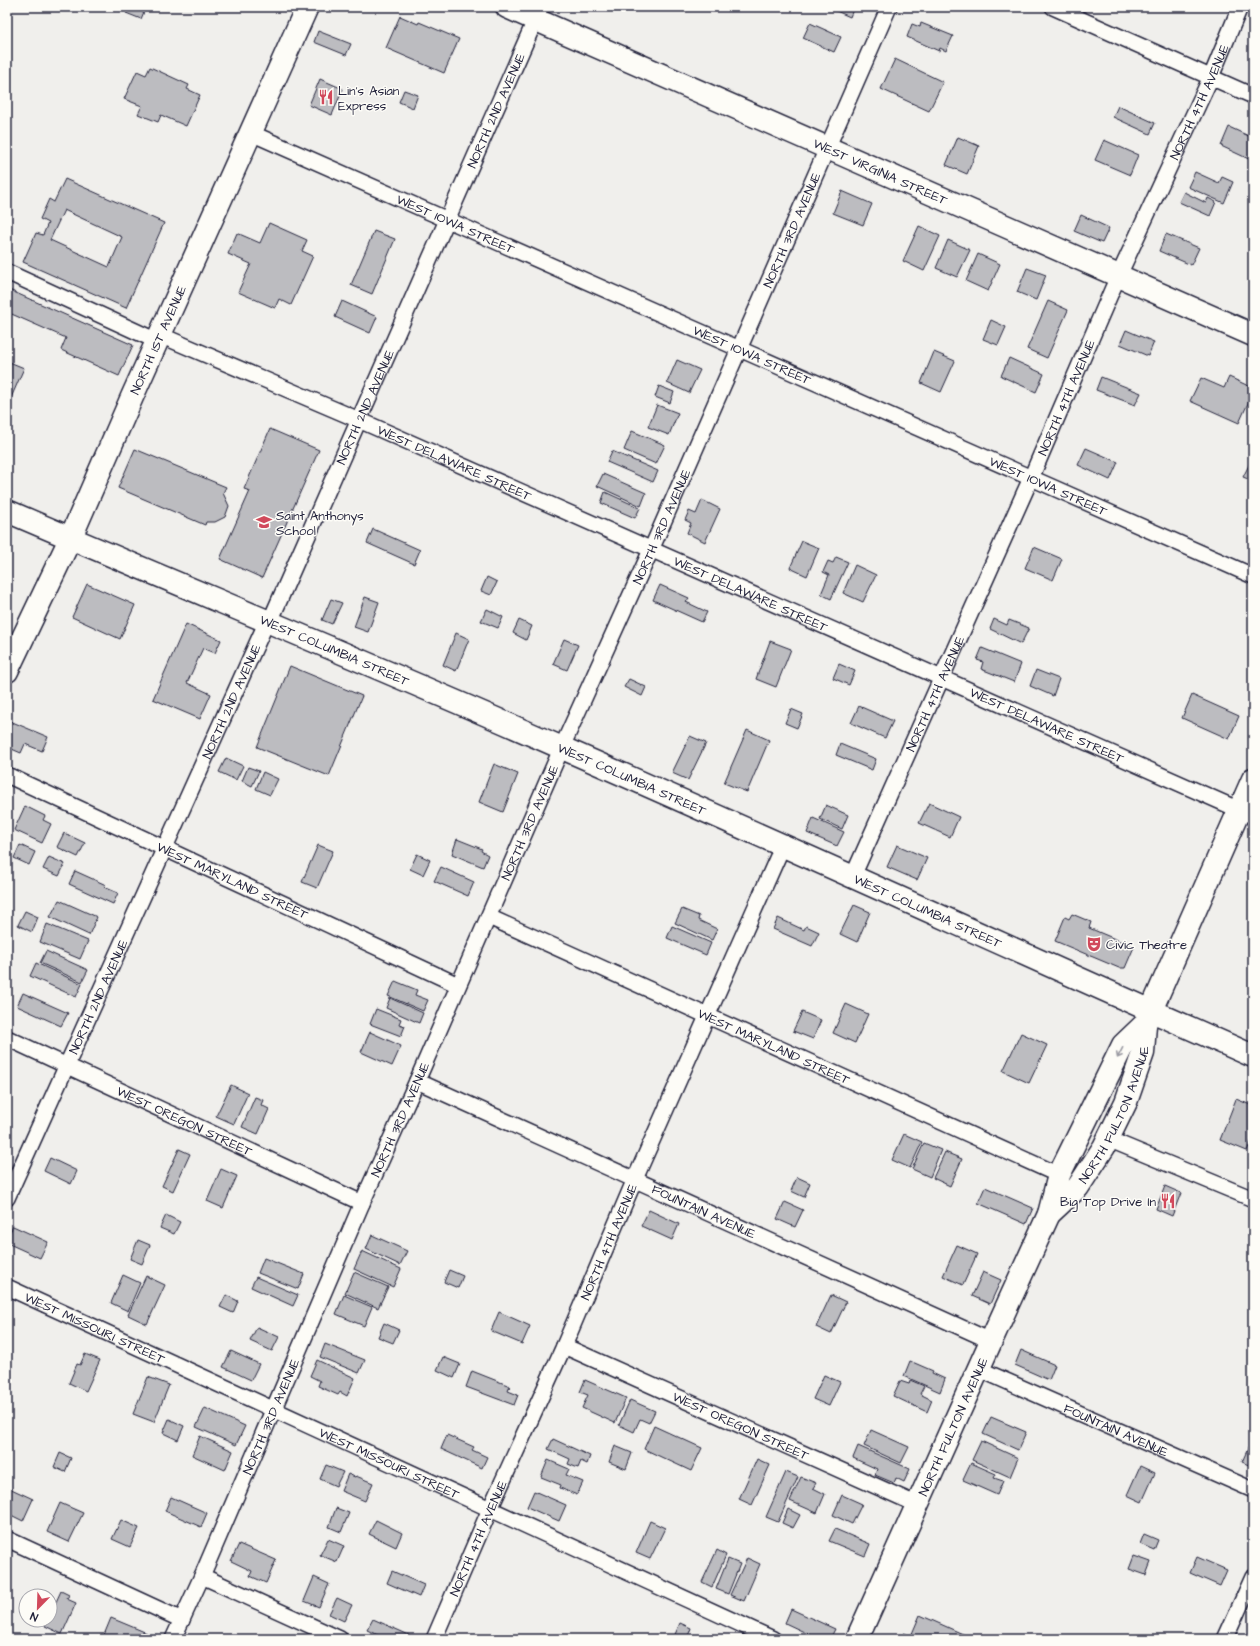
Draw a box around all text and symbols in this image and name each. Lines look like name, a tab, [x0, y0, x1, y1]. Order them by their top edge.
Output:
street label: NORTH 4TH AVENUE	[1166, 42, 1234, 163]
street label: NORTH 2ND AVENUE	[463, 50, 530, 171]
place label: Lin's Asian Express	[338, 82, 400, 115]
restaurant icon: Lin's Asian Express	[317, 88, 335, 106]
street label: WEST VIRGINIA STREET	[810, 135, 951, 210]
street label: NORTH 3RD AVENUE	[759, 169, 826, 291]
street label: WEST IOWA STREET	[394, 191, 518, 259]
street label: NORTH 1ST AVENUE	[126, 282, 191, 398]
street label: WEST IOWA STREET	[690, 322, 814, 390]
street label: NORTH 4TH AVENUE	[1034, 336, 1100, 458]
street label: NORTH 2ND AVENUE	[332, 347, 399, 468]
street label: WEST DELAWARE STREET	[374, 421, 535, 506]
street label: WEST IOWA STREET	[986, 453, 1111, 521]
street label: NORTH 3RD AVENUE	[629, 466, 696, 587]
place label: Saint Anthonys School	[276, 507, 364, 540]
school or university icon: Saint Anthonys School	[255, 513, 273, 531]
street label: WEST DELAWARE STREET	[670, 552, 831, 637]
street label: WEST COLUMBIA STREET	[257, 611, 413, 691]
street label: NORTH 4TH AVENUE	[902, 633, 969, 754]
street label: NORTH 2ND AVENUE	[198, 641, 266, 762]
street label: WEST DELAWARE STREET	[967, 684, 1128, 768]
street label: WEST COLUMBIA STREET	[555, 739, 710, 821]
street label: NORTH 3RD AVENUE	[497, 762, 563, 883]
street label: WEST MARYLAND STREET	[154, 838, 312, 924]
street label: WEST COLUMBIA STREET	[851, 870, 1005, 953]
theatre icon: Civic Theatre	[1085, 935, 1103, 953]
street label: NORTH 2ND AVENUE	[65, 936, 132, 1057]
place label: Civic Theatre	[1106, 936, 1187, 954]
street label: WEST MARYLAND STREET	[695, 1005, 854, 1090]
street label: NORTH FULTON AVENUE	[1075, 1045, 1153, 1187]
one-way arrow	[1115, 1047, 1123, 1059]
street label: NORTH 3RD AVENUE	[367, 1059, 434, 1180]
street label: WEST OREGON STREET	[114, 1082, 256, 1161]
street label: NORTH 4TH AVENUE	[577, 1181, 642, 1303]
street label: FOUNTAIN AVENUE	[649, 1181, 759, 1243]
restaurant icon: Big Top Drive In	[1159, 1192, 1177, 1210]
place label: Big Top Drive In	[1060, 1193, 1156, 1212]
street label: WEST MISSOURI STREET	[22, 1288, 169, 1369]
street label: NORTH FULTON AVENUE	[914, 1354, 993, 1499]
street label: NORTH 3RD AVENUE	[239, 1356, 304, 1477]
street label: WEST OREGON STREET	[670, 1388, 812, 1465]
street label: FOUNTAIN AVENUE	[1061, 1400, 1171, 1462]
street label: WEST MISSOURI STREET	[316, 1424, 463, 1504]
street label: NORTH 4TH AVENUE	[445, 1477, 512, 1599]
north arrow	[18, 1588, 58, 1628]
text: N	[28, 1608, 40, 1625]

